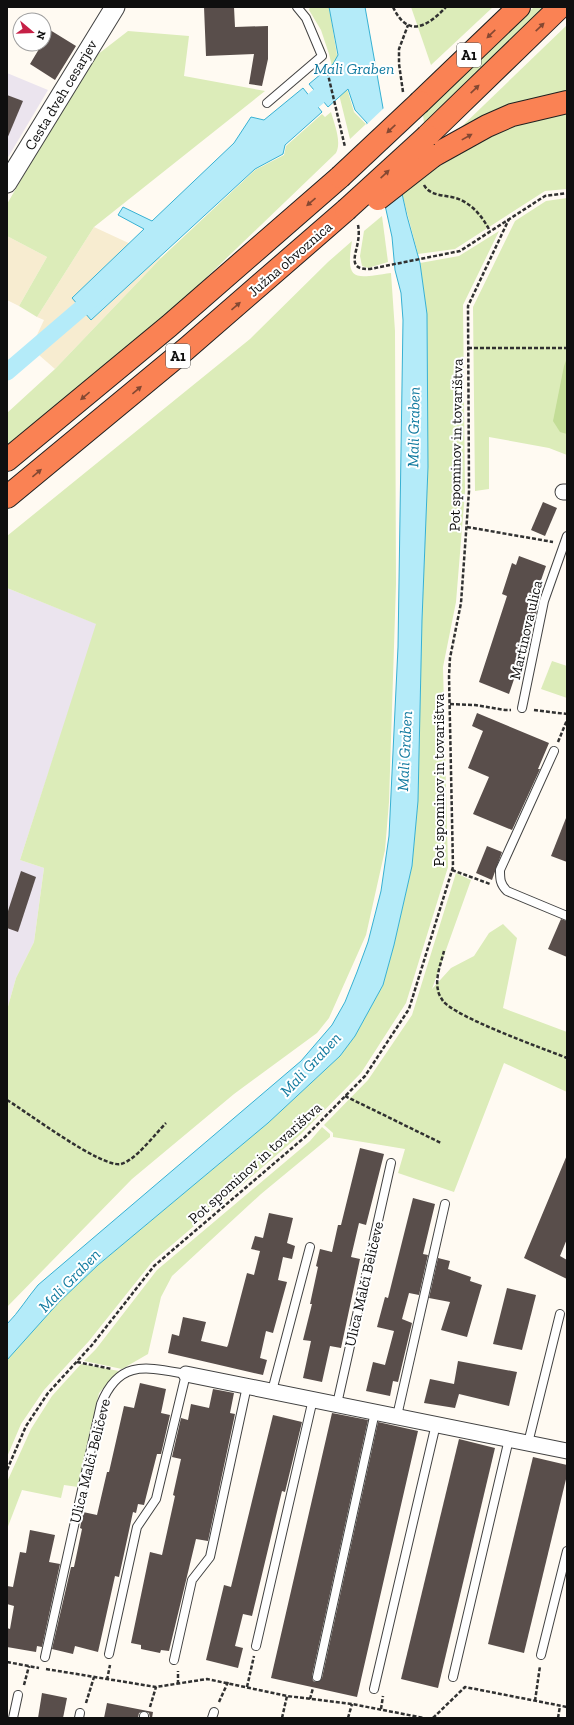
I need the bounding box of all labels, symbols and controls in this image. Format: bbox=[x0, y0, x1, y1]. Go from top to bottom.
north arrow bbox=[12, 12, 52, 52]
one-way arrow bbox=[535, 22, 545, 31]
text: N bbox=[33, 29, 48, 42]
one-way arrow bbox=[486, 29, 496, 39]
street label: Cesta dveh cesarjev bbox=[21, 36, 101, 154]
road number: A1 bbox=[457, 43, 481, 67]
water label: Mali Graben bbox=[314, 59, 394, 78]
one-way arrow bbox=[470, 84, 480, 94]
one-way arrow bbox=[386, 124, 396, 134]
one-way arrow bbox=[461, 134, 472, 140]
one-way arrow bbox=[380, 170, 390, 179]
one-way arrow bbox=[305, 198, 316, 207]
street label: Južna obvoznica bbox=[244, 218, 336, 300]
one-way arrow bbox=[231, 301, 242, 310]
road number: A1 bbox=[166, 344, 190, 368]
street label: Pot spominov in tovarištva bbox=[445, 358, 467, 532]
one-way arrow bbox=[132, 385, 143, 394]
water label: Mali Graben bbox=[403, 387, 424, 467]
one-way arrow bbox=[80, 391, 90, 400]
one-way arrow bbox=[32, 468, 42, 477]
street label: Martinova ulica bbox=[506, 579, 546, 681]
street label: Pot spominov in tovarištva bbox=[430, 694, 448, 866]
water label: Mali Graben bbox=[393, 710, 416, 792]
water label: Mali Graben bbox=[276, 1028, 345, 1100]
street label: Pot spominov in tovarištva bbox=[185, 1098, 325, 1228]
street label: Ulica Malči Beličeve bbox=[341, 1220, 387, 1348]
water label: Mali Graben bbox=[35, 1245, 104, 1316]
street label: Ulica Malči Beličeve bbox=[66, 1397, 114, 1525]

